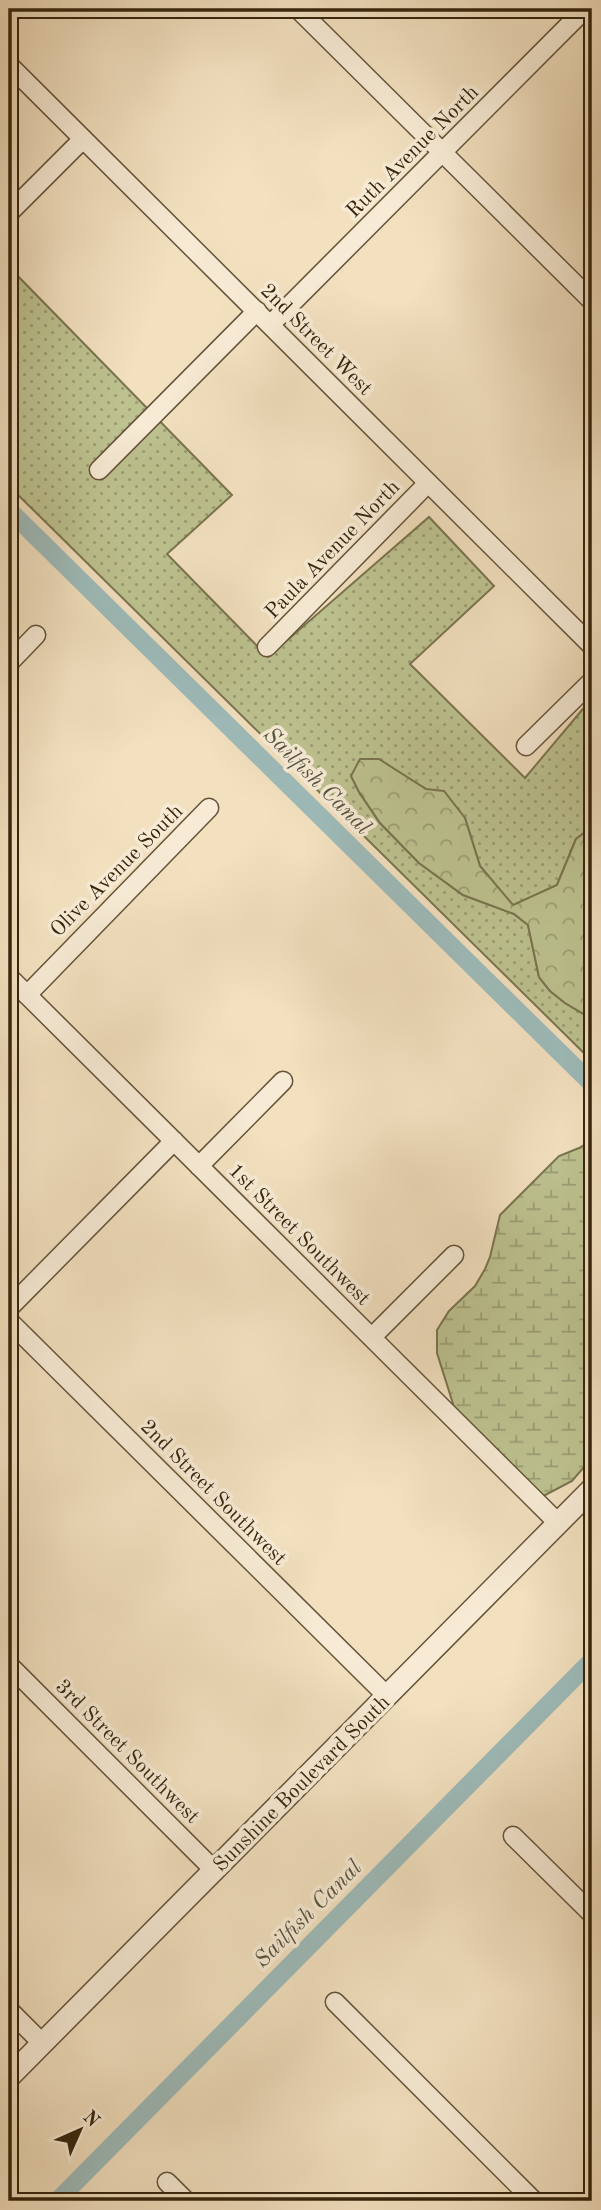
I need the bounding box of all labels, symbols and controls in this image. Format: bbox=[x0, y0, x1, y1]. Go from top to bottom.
street label: Ruth Avenue North bbox=[343, 82, 483, 222]
street label: 2nd Street West bbox=[256, 280, 376, 400]
street label: Paula Avenue North bbox=[262, 477, 404, 623]
water label: Sailfish Canal bbox=[258, 723, 375, 840]
street label: Olive Avenue South bbox=[47, 801, 187, 941]
street label: 1st Street Southwest bbox=[224, 1160, 374, 1310]
street label: 2nd Street Southwest bbox=[136, 1416, 290, 1570]
street label: 3rd Street Southwest bbox=[51, 1676, 203, 1828]
street label: Sunshine Boulevard South bbox=[210, 1692, 394, 1876]
water label: Sailfish Canal bbox=[250, 1856, 367, 1973]
north arrow bbox=[46, 2094, 116, 2164]
text: N bbox=[78, 2108, 102, 2132]

